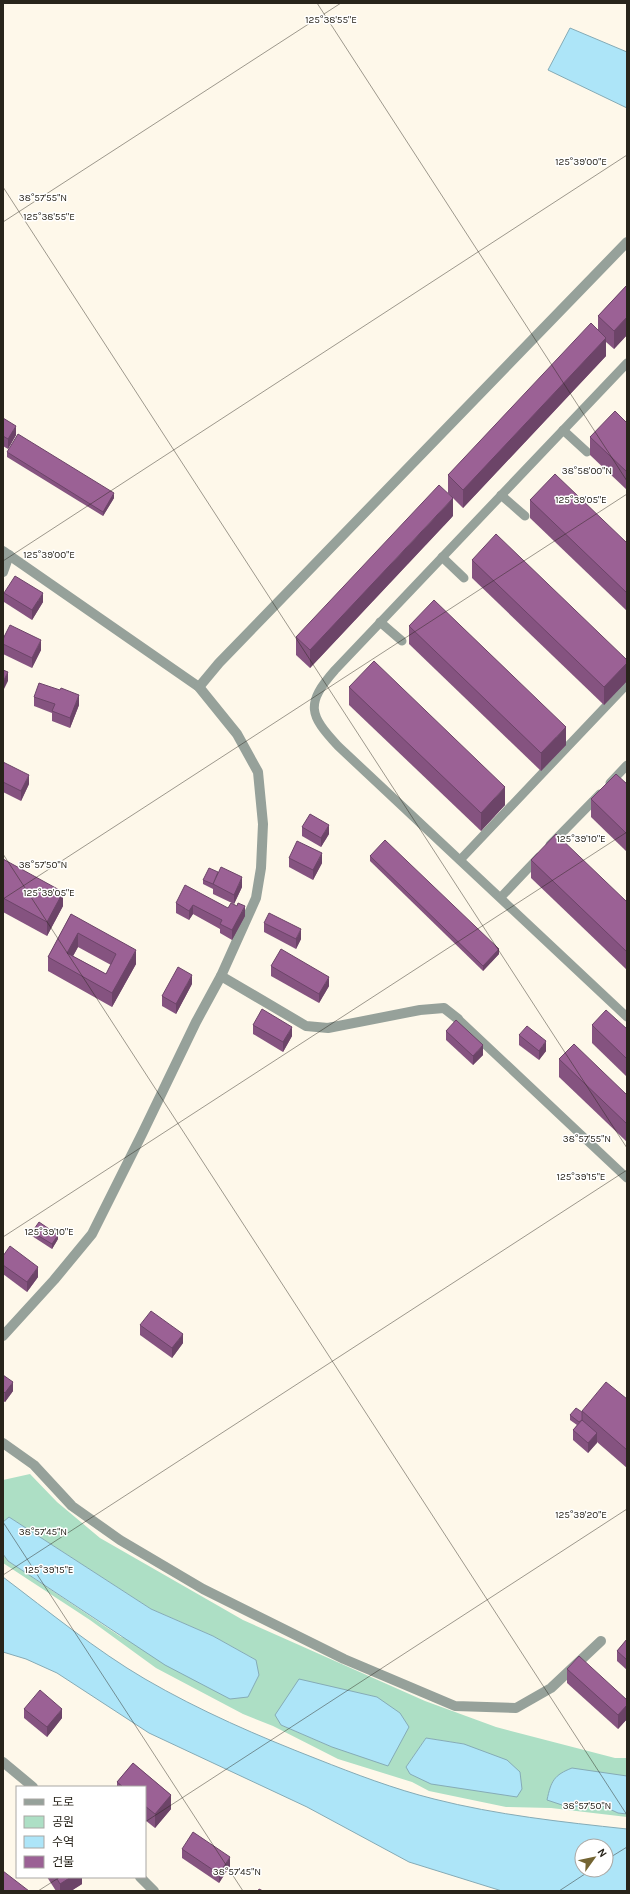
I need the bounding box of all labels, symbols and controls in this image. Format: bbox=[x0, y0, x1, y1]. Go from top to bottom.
text: 125°38'55"E bbox=[305, 14, 357, 26]
text: 125°39'00"E bbox=[555, 156, 607, 168]
text: 38°57'55"N bbox=[19, 192, 67, 204]
text: 125°38'55"E bbox=[23, 211, 75, 223]
text: 38°58'00"N bbox=[562, 465, 612, 477]
text: 125°39'05"E bbox=[555, 494, 607, 506]
text: 125°39'00"E bbox=[23, 549, 75, 561]
text: 125°39'10"E bbox=[556, 833, 606, 845]
text: 38°57'50"N bbox=[19, 859, 67, 871]
text: 125°39'05"E bbox=[23, 887, 75, 899]
text: 38°57'55"N bbox=[563, 1133, 611, 1145]
text: 125°39'15"E bbox=[557, 1171, 605, 1183]
text: 125°39'10"E bbox=[24, 1226, 74, 1238]
text: 125°39'20"E bbox=[555, 1509, 607, 1521]
text: 38°57'45"N bbox=[19, 1526, 67, 1538]
text: 125°39'15"E bbox=[25, 1564, 73, 1576]
legend bbox=[16, 1786, 146, 1878]
text: 도로 bbox=[52, 1795, 74, 1809]
text: 38°57'50"N bbox=[563, 1800, 611, 1812]
text: 공원 bbox=[52, 1815, 74, 1829]
text: 수역 bbox=[52, 1835, 74, 1849]
north arrow bbox=[574, 1838, 614, 1878]
text: N bbox=[594, 1846, 610, 1860]
text: 건물 bbox=[52, 1855, 74, 1869]
text: 38°57'45"N bbox=[213, 1866, 261, 1878]

